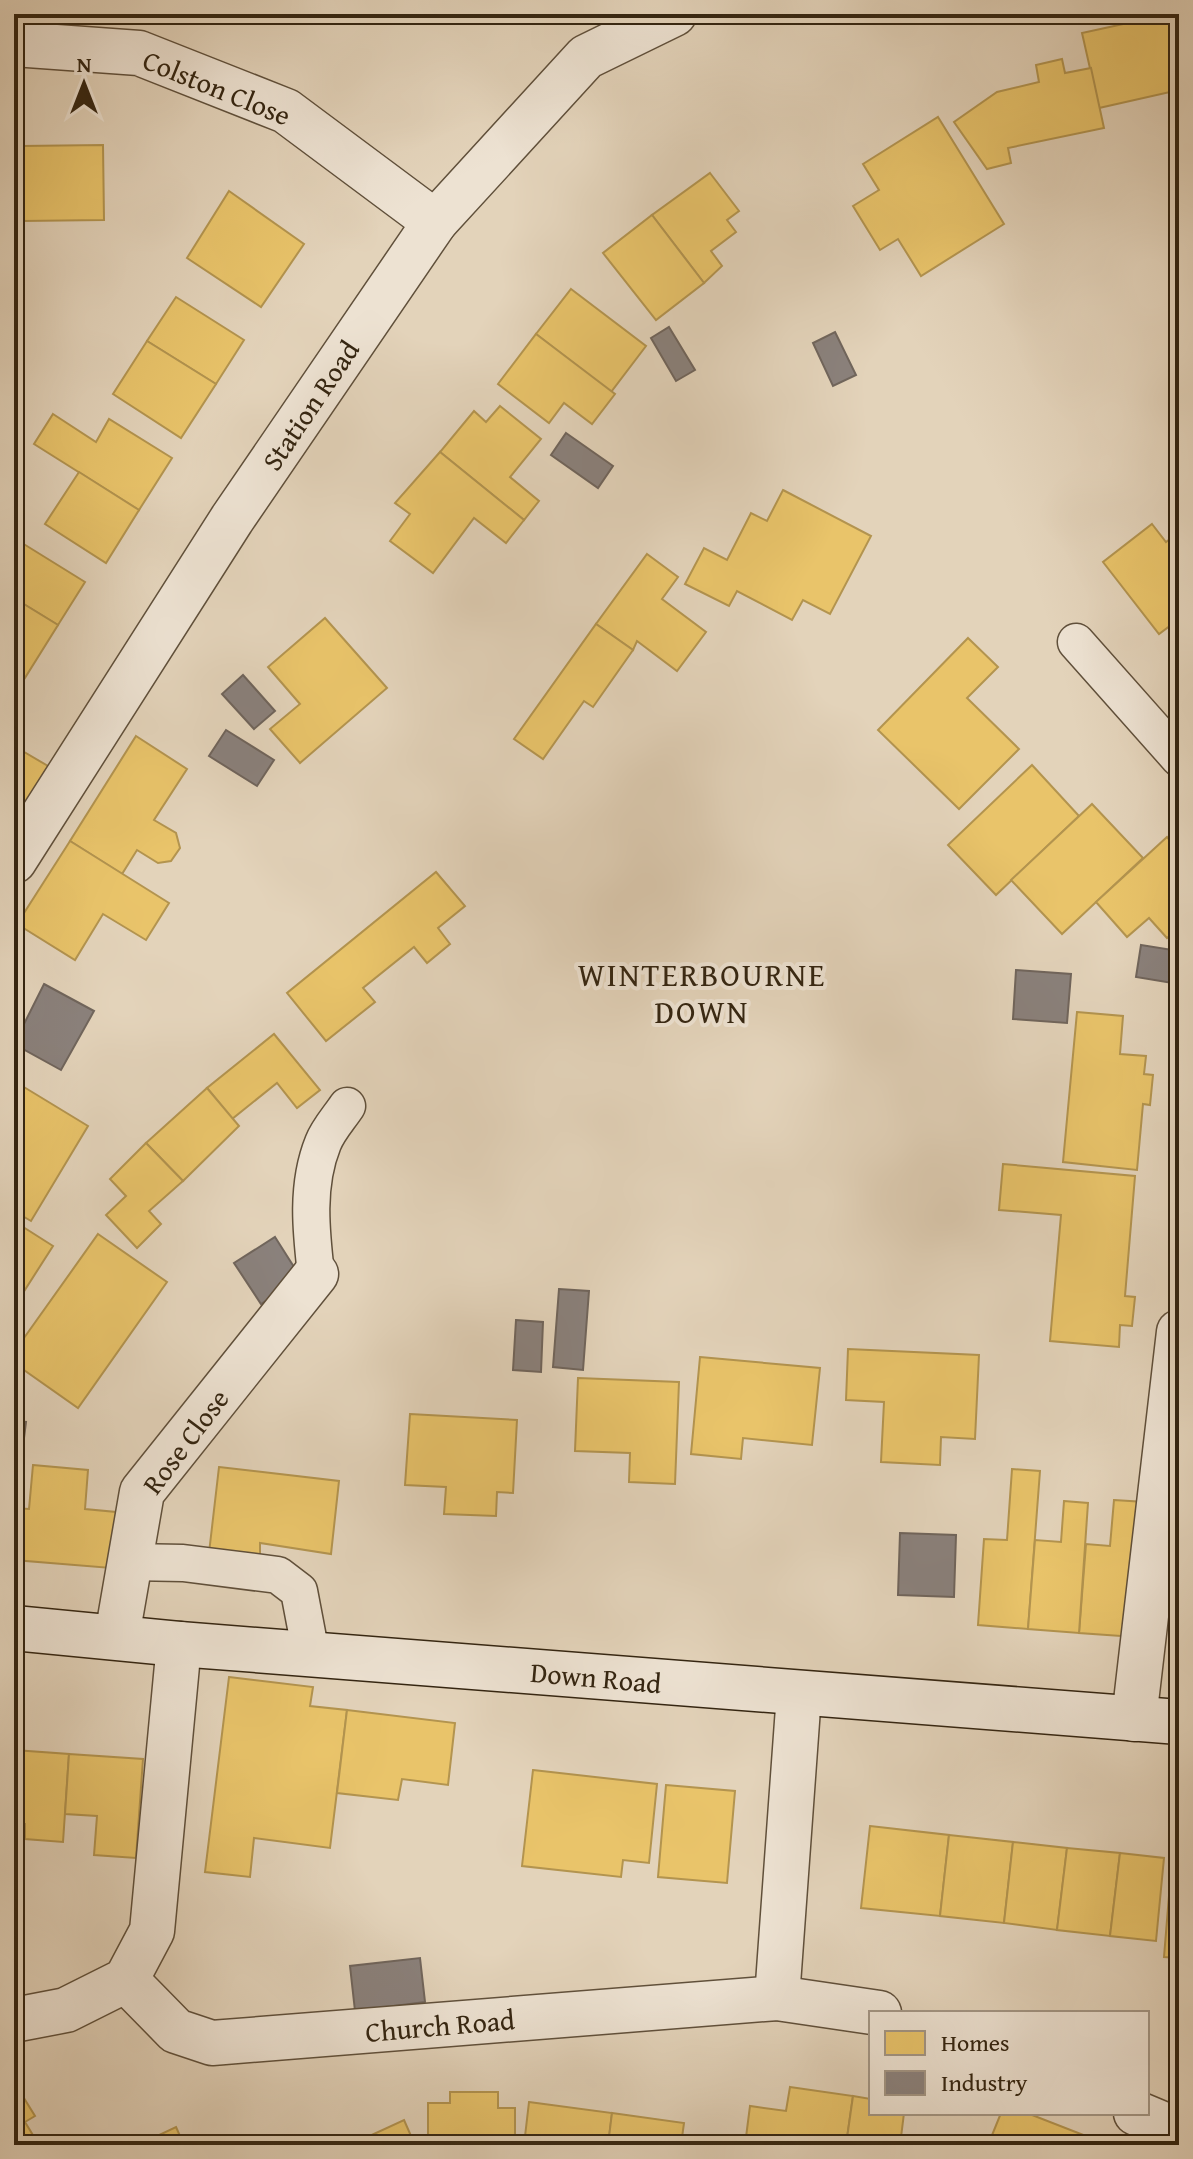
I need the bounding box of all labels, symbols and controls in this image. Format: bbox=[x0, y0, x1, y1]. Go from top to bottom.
street label: Colston Close bbox=[137, 39, 297, 135]
north arrow bbox=[44, 44, 124, 124]
text: N bbox=[77, 48, 92, 80]
street label: Station Road bbox=[251, 332, 369, 478]
district label: WINTERBOURNE DOWN bbox=[578, 951, 826, 1035]
street label: Rose Close bbox=[132, 1380, 238, 1502]
street label: Down Road bbox=[529, 1651, 663, 1703]
street label: Church Road bbox=[364, 1998, 516, 2052]
legend bbox=[869, 2011, 1149, 2115]
text: Homes bbox=[941, 2025, 1010, 2060]
text: Industry bbox=[941, 2065, 1028, 2100]

